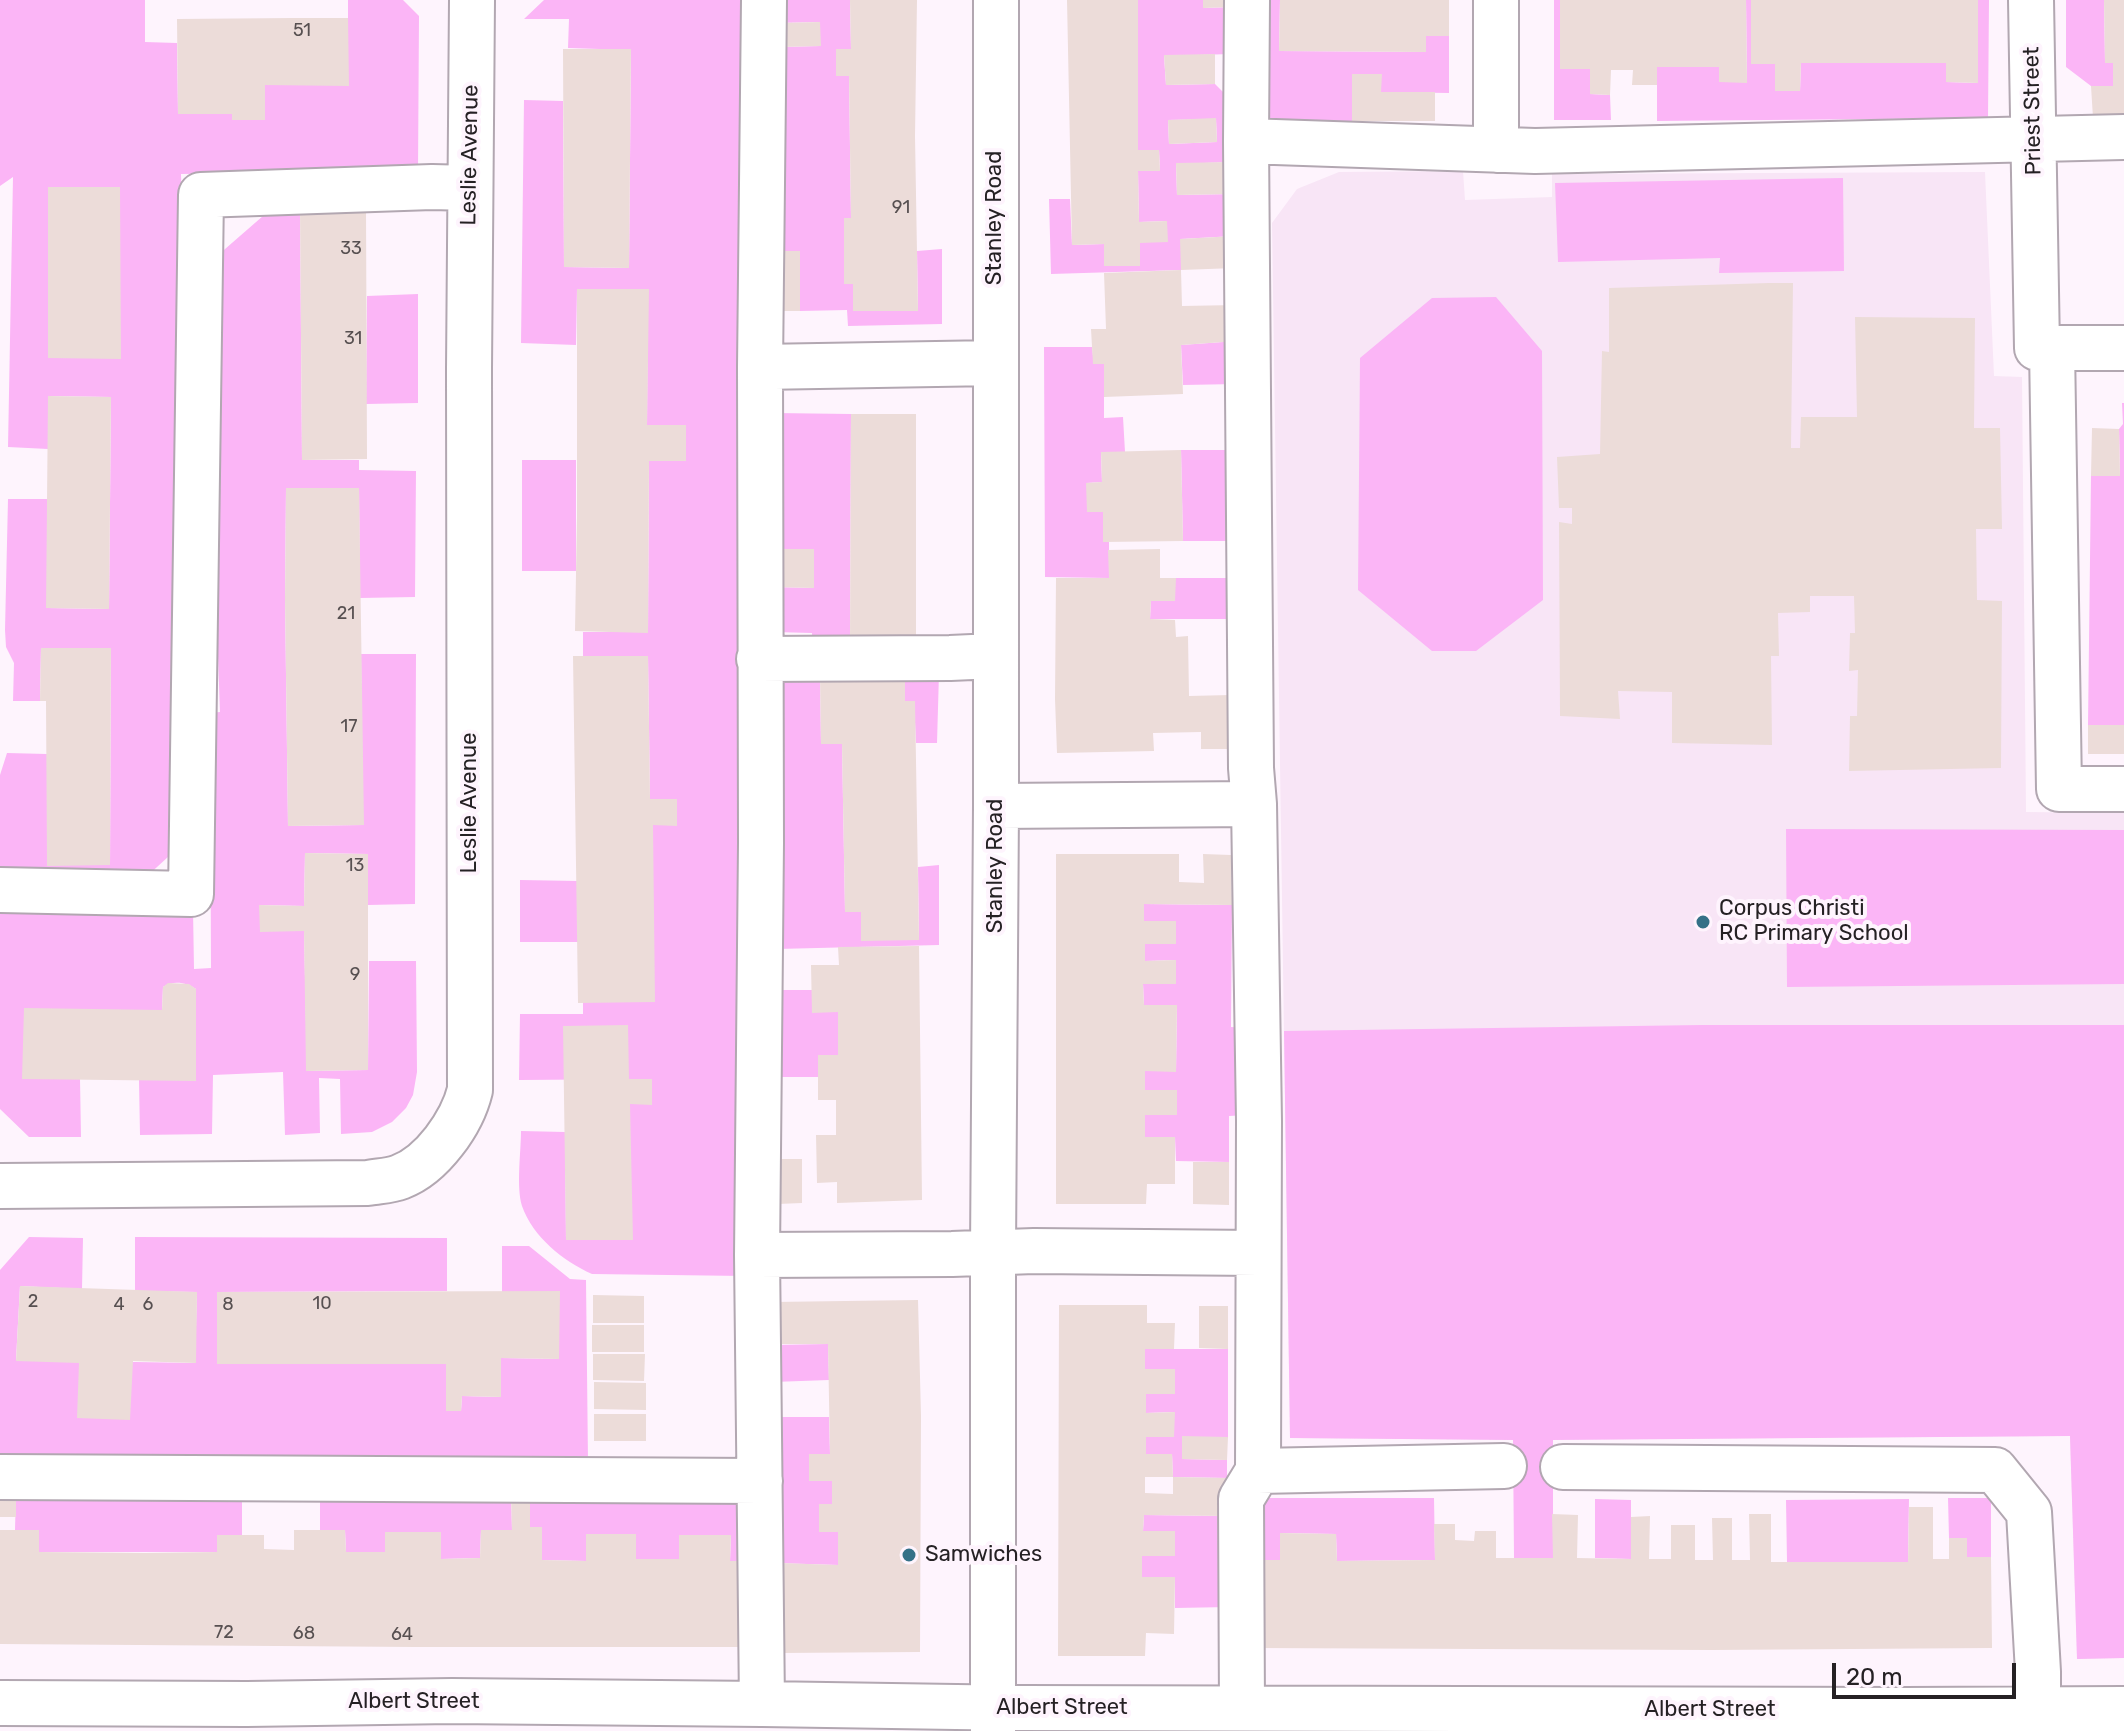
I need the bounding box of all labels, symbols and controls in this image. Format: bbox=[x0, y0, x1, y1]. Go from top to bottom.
house number: 51 bbox=[293, 20, 311, 42]
street label: Priest Street bbox=[2019, 46, 2047, 176]
street label: Leslie Avenue bbox=[456, 84, 484, 226]
street label: Stanley Road bbox=[982, 151, 1008, 285]
house number: 91 bbox=[892, 197, 910, 219]
house number: 33 bbox=[340, 238, 362, 260]
house number: 31 bbox=[344, 328, 362, 350]
house number: 21 bbox=[337, 603, 355, 625]
house number: 17 bbox=[341, 716, 357, 738]
street label: Leslie Avenue bbox=[457, 732, 483, 874]
street label: Stanley Road bbox=[983, 799, 1009, 933]
house number: 13 bbox=[346, 855, 364, 877]
place label: Corpus Christi RC Primary School bbox=[1719, 896, 1909, 948]
marker: Corpus Christi RC Primary School bbox=[1694, 913, 1712, 931]
house number: 9 bbox=[350, 964, 360, 986]
house number: 2 bbox=[28, 1291, 38, 1313]
house number: 10 bbox=[312, 1293, 332, 1315]
house number: 4 bbox=[113, 1294, 125, 1316]
house number: 6 bbox=[143, 1294, 153, 1316]
house number: 8 bbox=[222, 1294, 234, 1316]
place label: Samwiches bbox=[925, 1542, 1042, 1568]
marker: Samwiches bbox=[900, 1546, 918, 1564]
house number: 72 bbox=[214, 1622, 234, 1644]
house number: 68 bbox=[293, 1623, 315, 1645]
house number: 64 bbox=[391, 1624, 413, 1646]
scale bar bbox=[1836, 1647, 2020, 1697]
text: 20 m bbox=[1846, 1663, 1903, 1691]
street label: Albert Street bbox=[348, 1689, 480, 1715]
street label: Albert Street bbox=[996, 1695, 1128, 1721]
street label: Albert Street bbox=[1644, 1697, 1776, 1723]

